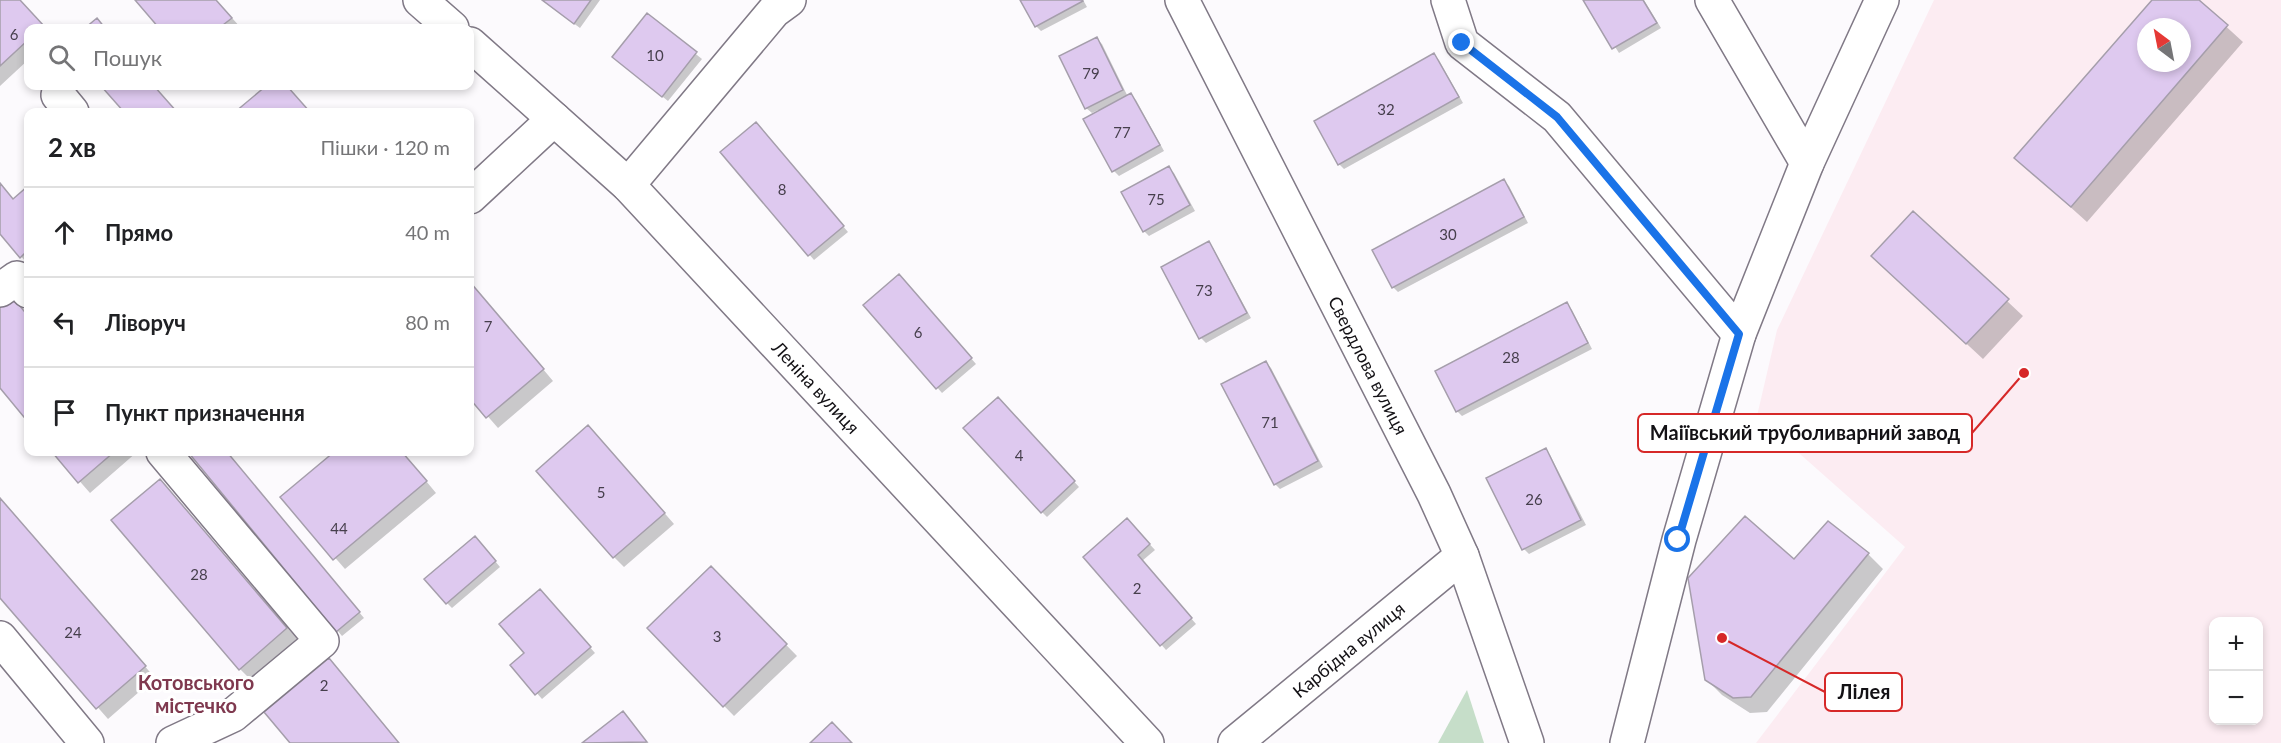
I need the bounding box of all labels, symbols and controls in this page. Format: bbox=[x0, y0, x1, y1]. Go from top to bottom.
north arrow bbox=[2137, 18, 2191, 72]
search box bbox=[24, 24, 474, 90]
house number: 6 bbox=[10, 25, 19, 43]
route end bbox=[1448, 29, 1474, 55]
icon: search bbox=[45, 41, 78, 74]
text: Пошук bbox=[93, 44, 162, 71]
house number: 10 bbox=[646, 46, 664, 64]
house number: 79 bbox=[1082, 64, 1100, 82]
house number: 32 bbox=[1377, 100, 1395, 118]
house number: 77 bbox=[1113, 123, 1131, 141]
text: 2 хв bbox=[48, 131, 96, 163]
text: Пішки · 120 m bbox=[321, 135, 450, 159]
house number: 8 bbox=[778, 180, 786, 198]
house number: 75 bbox=[1147, 190, 1165, 208]
icon: ahead bbox=[48, 216, 81, 249]
text: Прямо bbox=[105, 219, 173, 246]
text: 40 m bbox=[405, 220, 450, 244]
house number: 30 bbox=[1439, 225, 1457, 243]
house number: 73 bbox=[1195, 281, 1213, 299]
street label: Свердлова вулиця bbox=[1324, 292, 1413, 438]
icon: left bbox=[48, 306, 81, 339]
text: Ліворуч bbox=[105, 309, 186, 336]
text: 80 m bbox=[405, 310, 450, 334]
house number: 7 bbox=[484, 317, 493, 335]
house number: 6 bbox=[914, 323, 923, 341]
street label: Леніна вулиця bbox=[767, 336, 864, 438]
house number: 28 bbox=[1502, 348, 1520, 366]
icon: arrive bbox=[48, 396, 81, 429]
text: Пункт призначення bbox=[105, 399, 305, 426]
house number: 71 bbox=[1261, 413, 1279, 431]
callout: Маіївський труболиварний завод bbox=[1638, 414, 1972, 452]
text: Маіївський труболиварний завод bbox=[1650, 420, 1960, 444]
house number: 4 bbox=[1015, 446, 1024, 464]
house number: 5 bbox=[597, 483, 605, 501]
house number: 26 bbox=[1525, 490, 1543, 508]
house number: 44 bbox=[330, 519, 348, 537]
route start bbox=[1664, 526, 1690, 552]
house number: 28 bbox=[190, 565, 208, 583]
house number: 2 bbox=[1133, 579, 1141, 597]
street label: Карбідна вулиця bbox=[1288, 597, 1409, 702]
map controls bbox=[2209, 617, 2263, 725]
button: + bbox=[2209, 617, 2263, 671]
house number: 24 bbox=[64, 623, 82, 641]
house number: 3 bbox=[713, 627, 721, 645]
district label: Котовського містечко bbox=[138, 670, 254, 717]
button: − bbox=[2209, 671, 2263, 725]
callout: Лілея bbox=[1825, 673, 1902, 711]
house number: 2 bbox=[320, 676, 328, 694]
text: Лілея bbox=[1837, 679, 1890, 703]

